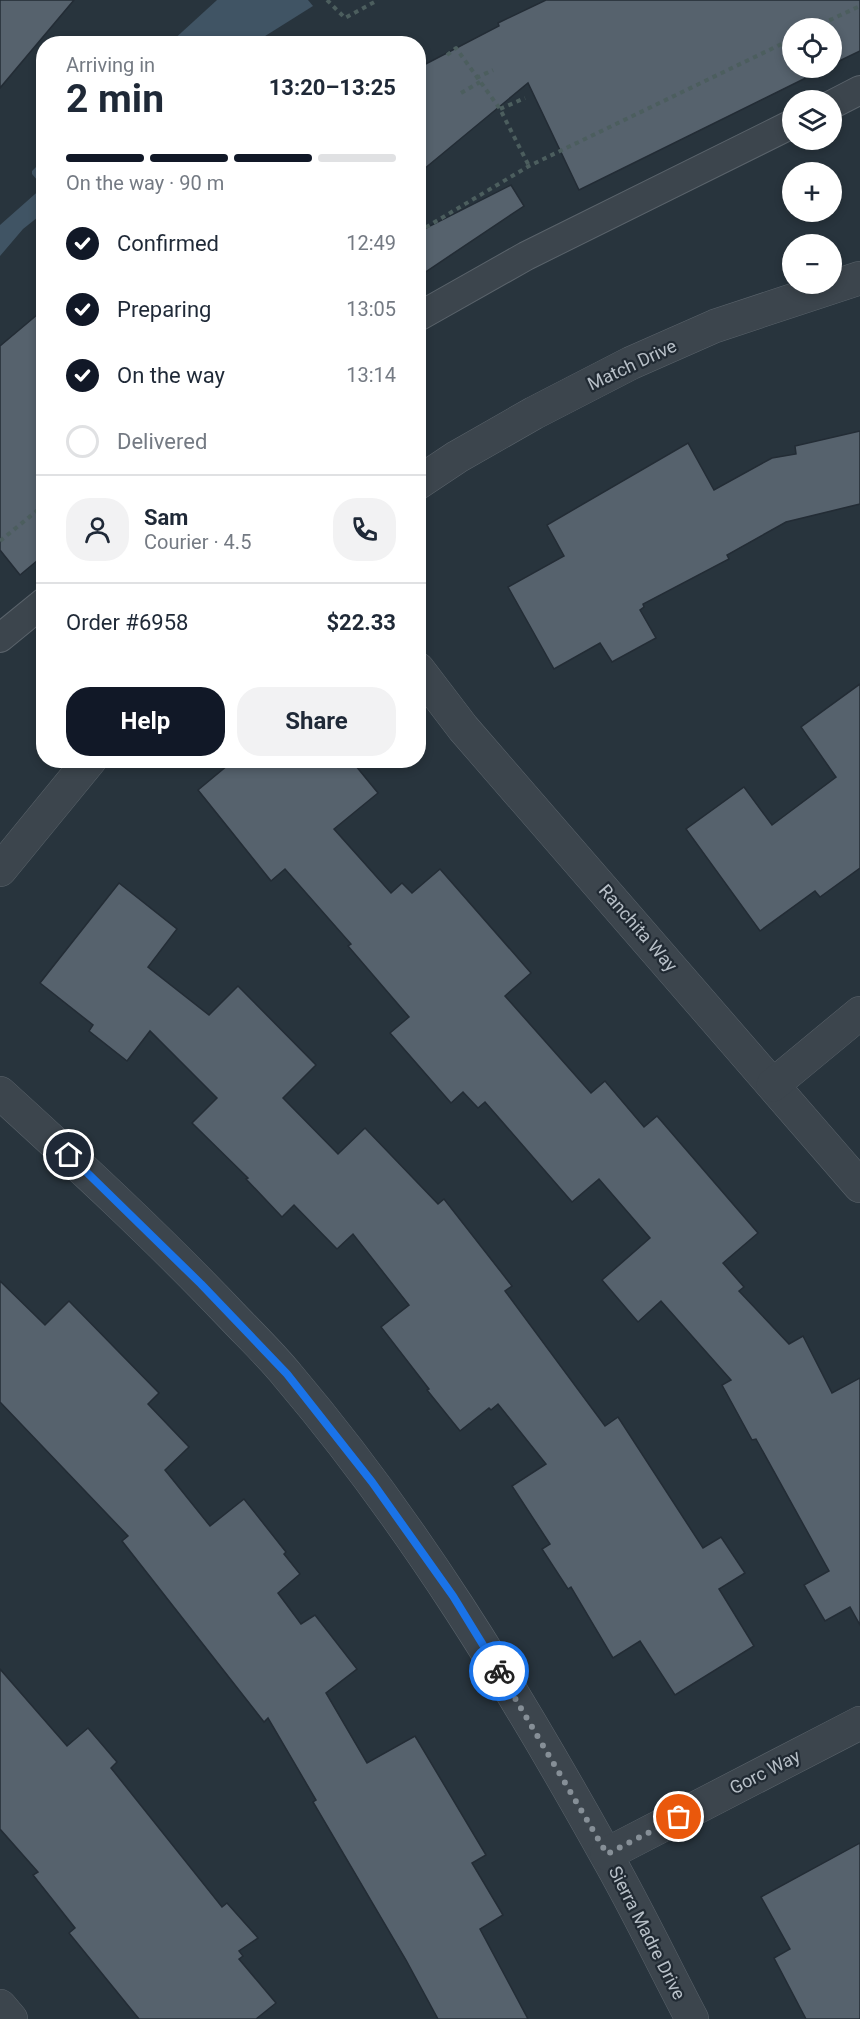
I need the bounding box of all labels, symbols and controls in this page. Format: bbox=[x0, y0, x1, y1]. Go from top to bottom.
map controls bbox=[782, 18, 842, 294]
button: locate bbox=[782, 18, 842, 78]
text: Arriving in bbox=[66, 53, 155, 77]
text: 13:20–13:25 bbox=[269, 75, 396, 100]
text: 2 min bbox=[66, 76, 164, 122]
button: layers bbox=[782, 90, 842, 150]
button: + bbox=[782, 162, 842, 222]
text: On the way · 90 m bbox=[66, 171, 224, 195]
icon: check bbox=[66, 227, 99, 260]
text: Confirmed bbox=[117, 231, 219, 256]
text: 12:49 bbox=[346, 231, 396, 255]
button: − bbox=[782, 234, 842, 294]
icon: check bbox=[66, 293, 99, 326]
text: Preparing bbox=[117, 297, 211, 322]
text: 13:05 bbox=[346, 297, 396, 321]
street label: Match Drive bbox=[584, 335, 680, 394]
icon: check bbox=[66, 359, 99, 392]
text: On the way bbox=[117, 363, 225, 388]
text: 13:14 bbox=[346, 363, 396, 387]
text: Delivered bbox=[117, 429, 207, 454]
button: person bbox=[66, 498, 129, 561]
button: phone bbox=[333, 498, 396, 561]
text: Sam bbox=[144, 505, 188, 530]
text: Courier · 4.5 bbox=[144, 530, 251, 554]
text: Order #6958 bbox=[66, 610, 188, 635]
text: $22.33 bbox=[327, 610, 396, 635]
button: Help bbox=[66, 687, 225, 756]
button: Share bbox=[237, 687, 396, 756]
street label: Ranchita Way bbox=[595, 880, 682, 976]
pin bbox=[43, 1129, 94, 1180]
icon: home bbox=[52, 1138, 85, 1171]
courier bbox=[469, 1641, 529, 1701]
icon: bike bbox=[483, 1655, 516, 1688]
street label: Gorc Way bbox=[726, 1745, 804, 1798]
pin bbox=[653, 1791, 704, 1842]
icon: bag bbox=[662, 1800, 695, 1833]
street label: Sierra Madre Drive bbox=[605, 1863, 690, 2003]

